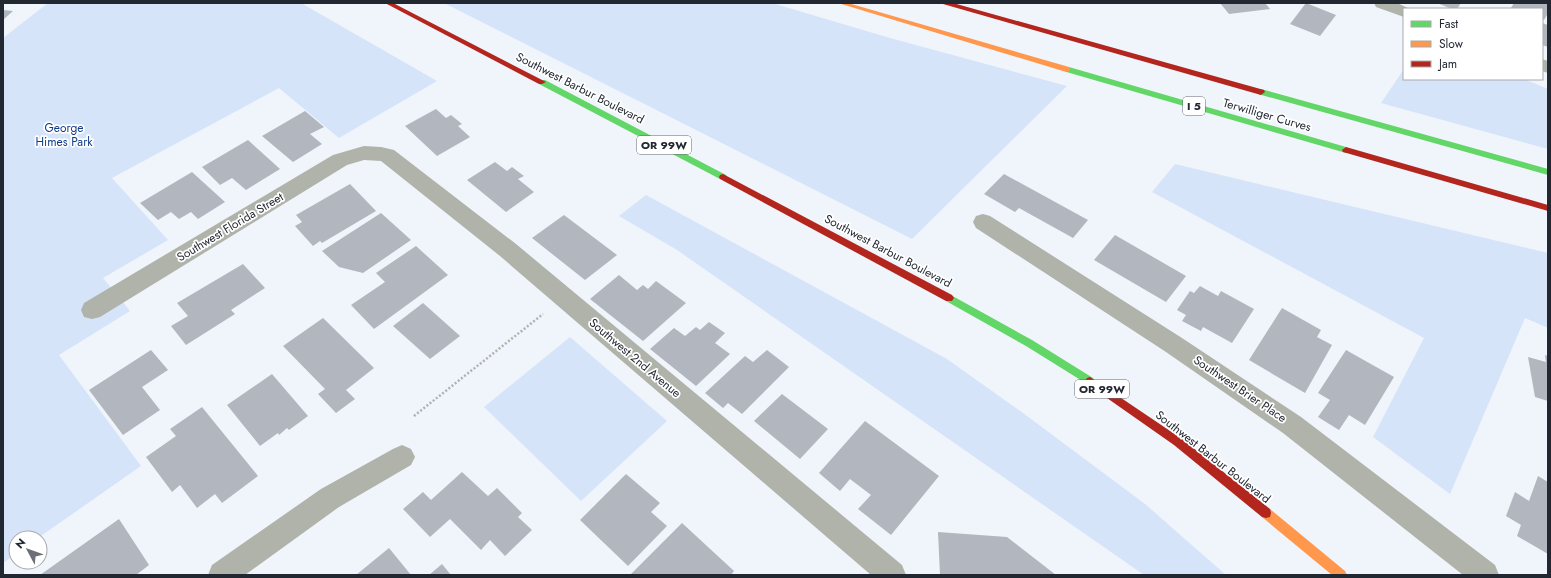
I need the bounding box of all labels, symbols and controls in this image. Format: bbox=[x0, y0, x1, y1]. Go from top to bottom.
legend bbox=[1403, 8, 1543, 80]
text: Fast bbox=[1439, 15, 1458, 33]
text: Slow bbox=[1439, 35, 1464, 53]
street label: Southwest Barbur Boulevard bbox=[513, 48, 647, 128]
text: Jam bbox=[1437, 55, 1457, 73]
street label: Terwilliger Curves bbox=[1221, 94, 1313, 136]
road number: I 5 bbox=[1183, 97, 1205, 115]
park label: George Himes Park bbox=[35, 119, 93, 151]
road number: OR 99W bbox=[637, 136, 691, 154]
street label: Southwest Florida Street bbox=[173, 188, 287, 266]
street label: Southwest Barbur Boulevard bbox=[821, 210, 955, 292]
street label: Southwest 2nd Avenue bbox=[585, 314, 685, 402]
street label: Southwest Brier Place bbox=[1190, 351, 1290, 427]
road number: OR 99W bbox=[1075, 380, 1129, 398]
street label: Southwest Barbur Boulevard bbox=[1152, 406, 1274, 508]
north arrow bbox=[8, 530, 48, 570]
text: N bbox=[12, 535, 29, 552]

